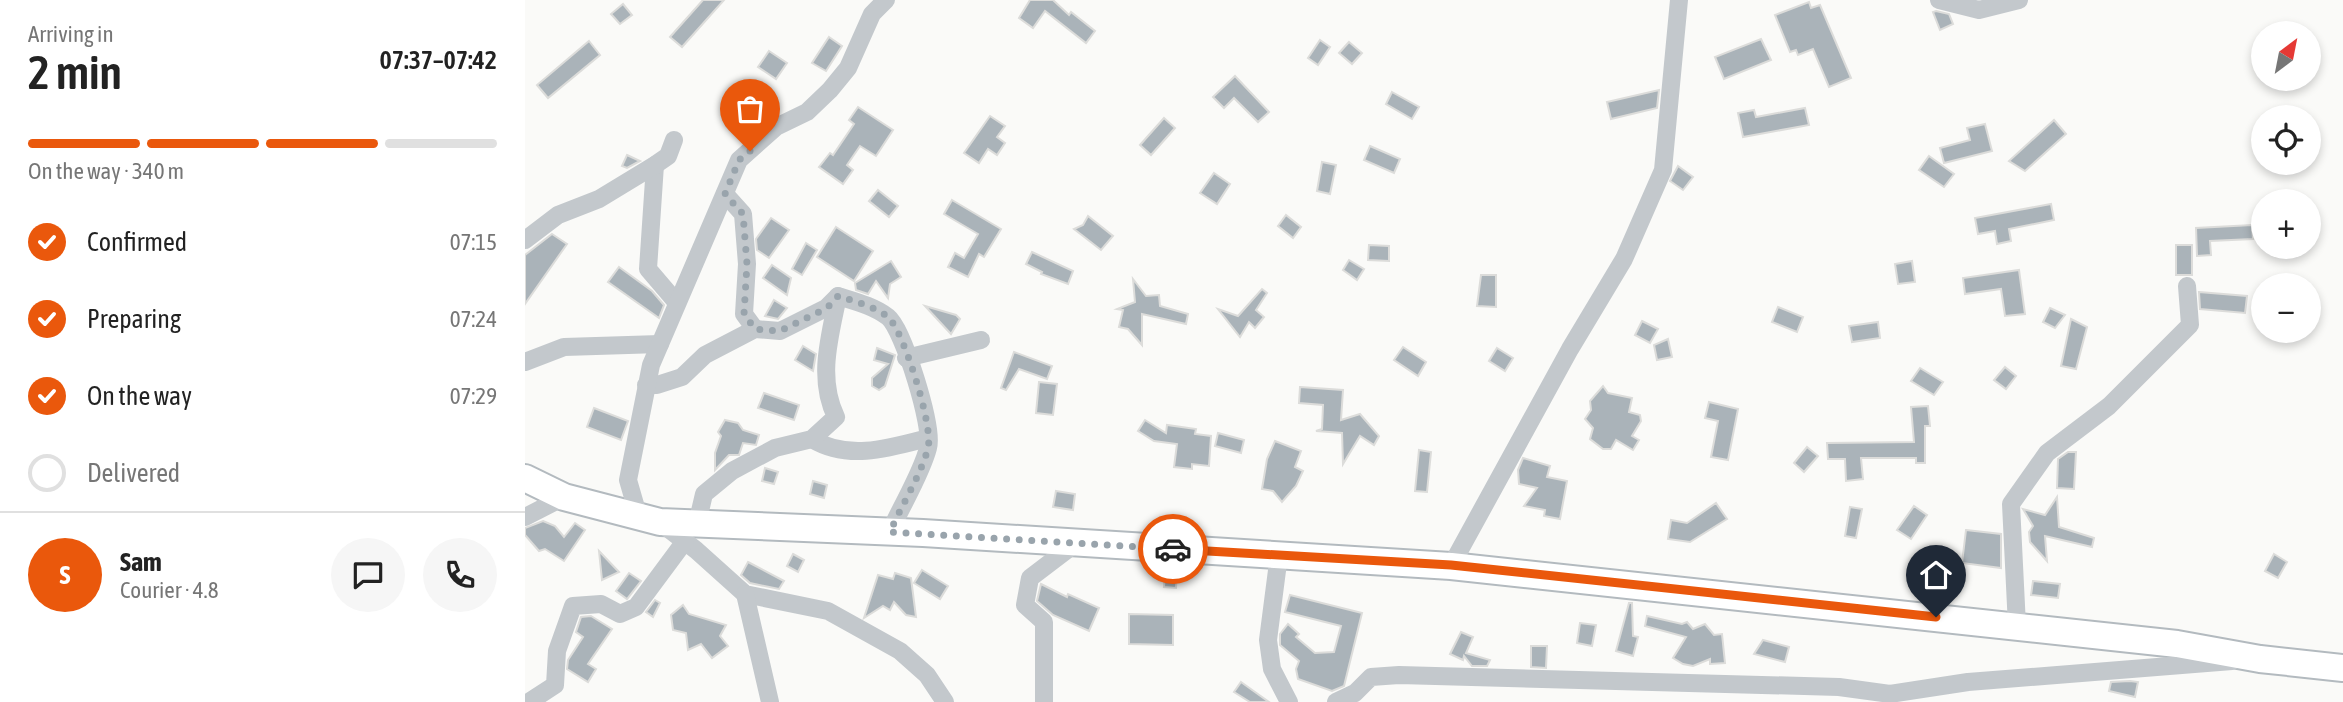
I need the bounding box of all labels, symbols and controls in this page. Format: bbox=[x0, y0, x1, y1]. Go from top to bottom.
text: Arriving in bbox=[28, 21, 114, 47]
north arrow bbox=[2251, 21, 2321, 91]
map controls bbox=[2251, 21, 2321, 343]
text: 07:37–07:42 bbox=[380, 45, 497, 75]
text: 2 min bbox=[28, 46, 122, 99]
pin bbox=[720, 79, 780, 151]
icon: bag bbox=[731, 90, 769, 128]
button: locate bbox=[2251, 105, 2321, 175]
text: On the way · 340 m bbox=[28, 158, 184, 184]
button: + bbox=[2251, 189, 2321, 259]
icon: check bbox=[28, 223, 66, 261]
text: Confirmed bbox=[87, 227, 187, 257]
text: 07:15 bbox=[450, 229, 497, 255]
button: − bbox=[2251, 273, 2321, 343]
icon: check bbox=[28, 300, 66, 338]
text: Preparing bbox=[87, 304, 181, 334]
text: 07:24 bbox=[450, 306, 497, 332]
icon: check bbox=[28, 377, 66, 415]
text: On the way bbox=[87, 381, 192, 411]
text: 07:29 bbox=[450, 383, 497, 409]
text: Delivered bbox=[87, 458, 180, 488]
courier bbox=[1138, 514, 1208, 584]
icon: car bbox=[1154, 530, 1192, 568]
button: chat bbox=[331, 538, 405, 612]
button: phone bbox=[423, 538, 497, 612]
pin bbox=[1906, 545, 1966, 617]
text: Sam bbox=[120, 547, 162, 577]
icon: home bbox=[1917, 556, 1955, 594]
text: S bbox=[60, 560, 70, 590]
text: Courier · 4.8 bbox=[120, 577, 219, 603]

